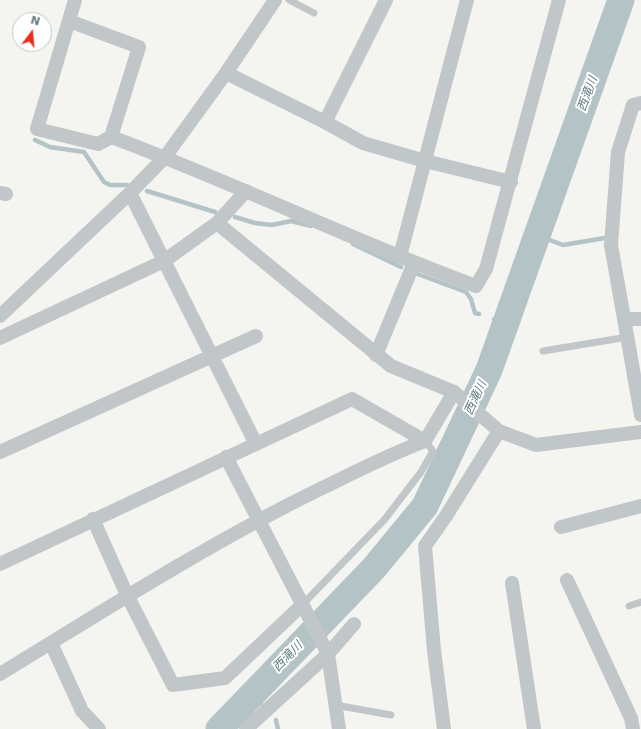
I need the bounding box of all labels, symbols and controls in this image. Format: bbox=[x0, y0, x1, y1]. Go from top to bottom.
north arrow bbox=[12, 12, 52, 52]
text: N bbox=[29, 13, 41, 28]
water label: 西滝川 bbox=[575, 75, 601, 113]
water label: 西滝川 bbox=[462, 379, 490, 417]
water label: 西滝川 bbox=[270, 639, 306, 675]

